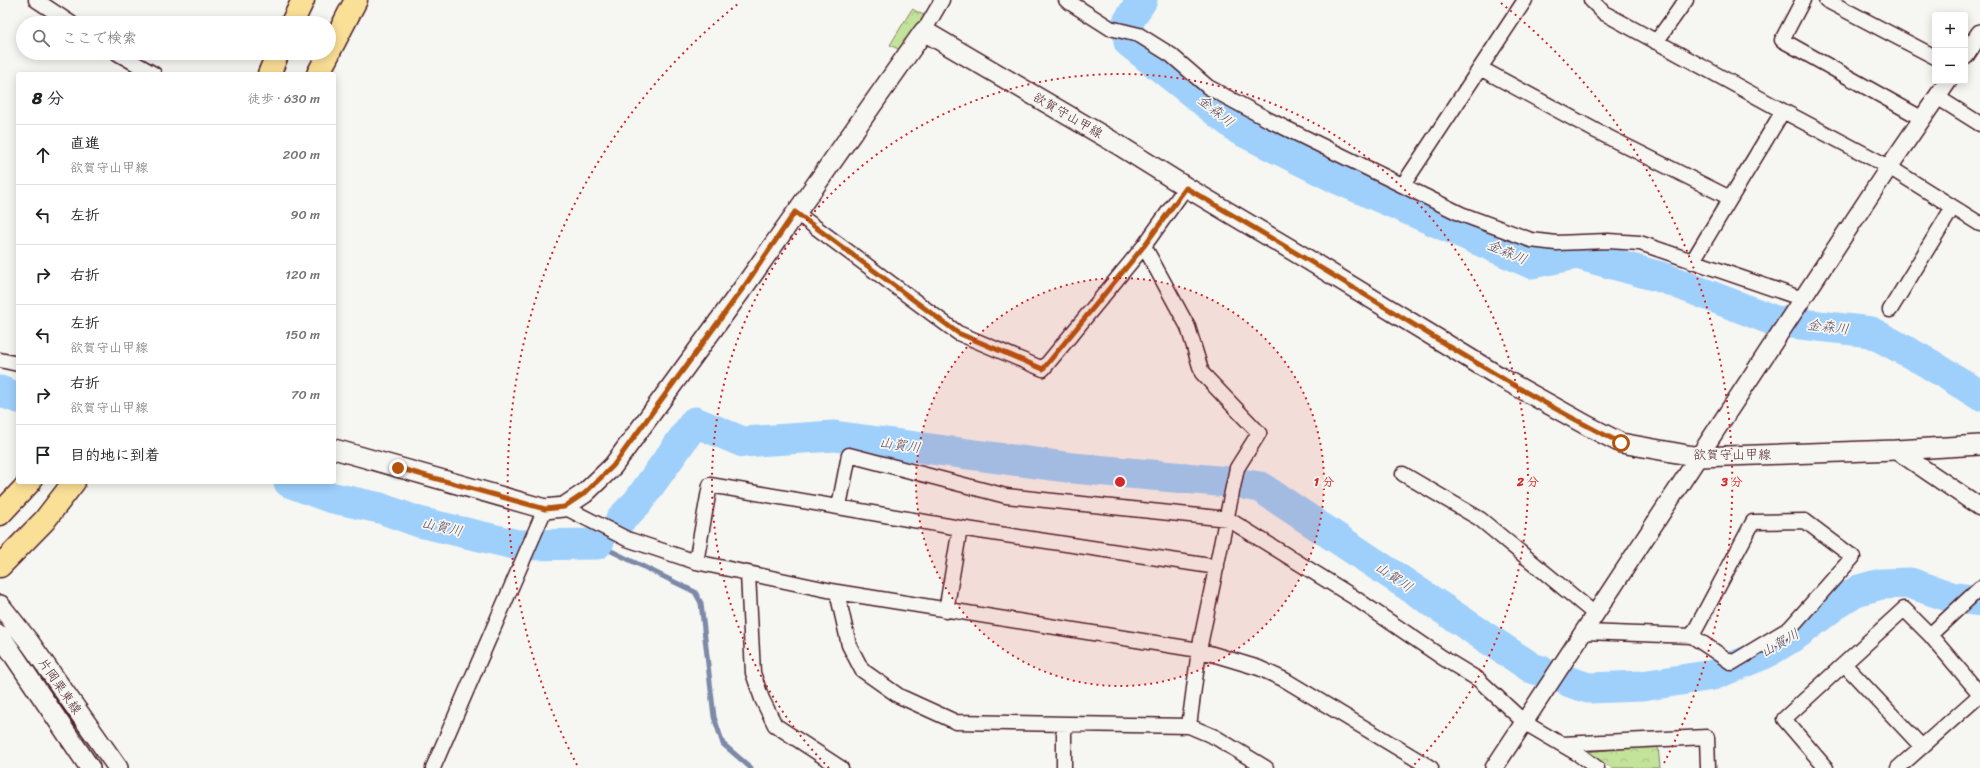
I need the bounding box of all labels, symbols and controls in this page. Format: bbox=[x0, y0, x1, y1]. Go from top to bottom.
map controls bbox=[1932, 12, 1968, 84]
button: + bbox=[1932, 12, 1968, 48]
search box bbox=[16, 16, 336, 60]
text: ここで検索 bbox=[62, 25, 137, 51]
icon: search bbox=[30, 27, 52, 49]
button: − bbox=[1932, 48, 1968, 84]
text: 8 分 bbox=[32, 83, 64, 113]
street label: 欲賀守山甲線 bbox=[1028, 86, 1108, 145]
text: 徒歩 · 630 m bbox=[248, 87, 320, 110]
water label: 金森川 bbox=[1192, 88, 1240, 134]
text: 直進 bbox=[70, 130, 100, 156]
text: 200 m bbox=[283, 143, 320, 166]
icon: ahead bbox=[32, 144, 54, 166]
text: 欲賀守山甲線 bbox=[70, 156, 148, 179]
text: 左折 bbox=[70, 202, 100, 228]
text: 90 m bbox=[290, 203, 320, 226]
icon: left bbox=[32, 204, 54, 226]
water label: 金森川 bbox=[1483, 232, 1531, 272]
text: 右折 bbox=[70, 262, 100, 288]
text: 120 m bbox=[285, 263, 320, 286]
icon: right bbox=[32, 264, 54, 286]
text: 左折 bbox=[70, 310, 100, 336]
water label: 金森川 bbox=[1806, 312, 1850, 342]
text: 150 m bbox=[285, 323, 320, 346]
icon: left bbox=[32, 324, 54, 346]
text: 欲賀守山甲線 bbox=[70, 336, 148, 359]
text: 右折 bbox=[70, 370, 100, 396]
text: 70 m bbox=[291, 383, 320, 406]
icon: right bbox=[32, 384, 54, 406]
text: 欲賀守山甲線 bbox=[70, 396, 148, 419]
water label: 山賀川 bbox=[877, 430, 923, 460]
route start bbox=[1612, 434, 1630, 452]
text: 目的地に到着 bbox=[70, 442, 160, 468]
street label: 欲賀守山甲線 bbox=[1693, 443, 1772, 466]
icon: arrive bbox=[32, 444, 54, 466]
route end bbox=[389, 459, 407, 477]
text: 1 分 bbox=[1314, 471, 1334, 493]
text: 2 分 bbox=[1516, 471, 1539, 493]
text: 3 分 bbox=[1720, 471, 1743, 493]
centre of rings bbox=[1113, 475, 1127, 489]
water label: 山賀川 bbox=[419, 510, 465, 544]
water label: 山賀川 bbox=[1370, 555, 1418, 599]
water label: 山賀川 bbox=[1756, 622, 1804, 664]
street label: 片岡栗東線 bbox=[32, 653, 89, 720]

